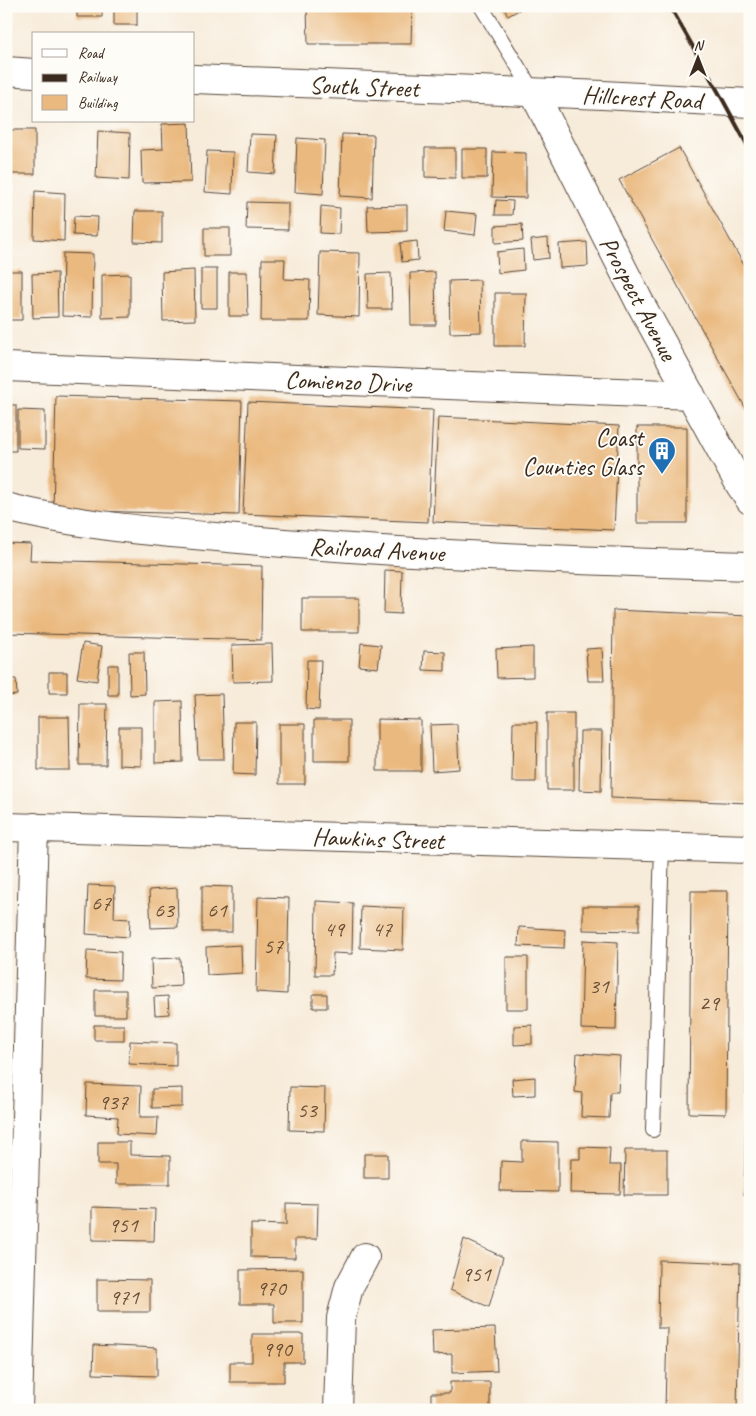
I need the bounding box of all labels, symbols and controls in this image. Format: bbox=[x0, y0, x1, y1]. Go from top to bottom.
legend bbox=[32, 32, 195, 122]
north arrow bbox=[674, 32, 724, 82]
text: N bbox=[694, 37, 705, 54]
text: Road bbox=[78, 44, 105, 63]
text: Railway bbox=[78, 68, 119, 87]
street label: South Street bbox=[309, 69, 422, 105]
street label: Hillcrest Road bbox=[581, 79, 707, 117]
text: Building bbox=[78, 94, 118, 113]
street label: Prospect Avenue bbox=[592, 231, 685, 368]
street label: Comienzo Drive bbox=[284, 364, 413, 400]
place label: Coast Counties Glass bbox=[522, 422, 646, 483]
building icon: Coast Counties Glass bbox=[647, 436, 677, 475]
street label: Railroad Avenue bbox=[309, 530, 447, 570]
street label: Hawkins Street bbox=[312, 821, 447, 857]
house number: 67 bbox=[91, 889, 112, 917]
house number: 63 bbox=[154, 896, 176, 924]
house number: 61 bbox=[207, 896, 228, 924]
house number: 49 bbox=[324, 915, 346, 943]
house number: 47 bbox=[372, 915, 393, 943]
house number: 57 bbox=[263, 932, 284, 960]
house number: 31 bbox=[589, 972, 610, 1000]
house number: 29 bbox=[699, 989, 721, 1017]
house number: 937 bbox=[98, 1088, 129, 1116]
house number: 53 bbox=[297, 1096, 319, 1124]
house number: 951 bbox=[108, 1211, 139, 1239]
house number: 951 bbox=[461, 1260, 492, 1288]
house number: 970 bbox=[256, 1274, 288, 1302]
house number: 971 bbox=[109, 1283, 140, 1311]
house number: 990 bbox=[262, 1335, 294, 1363]

